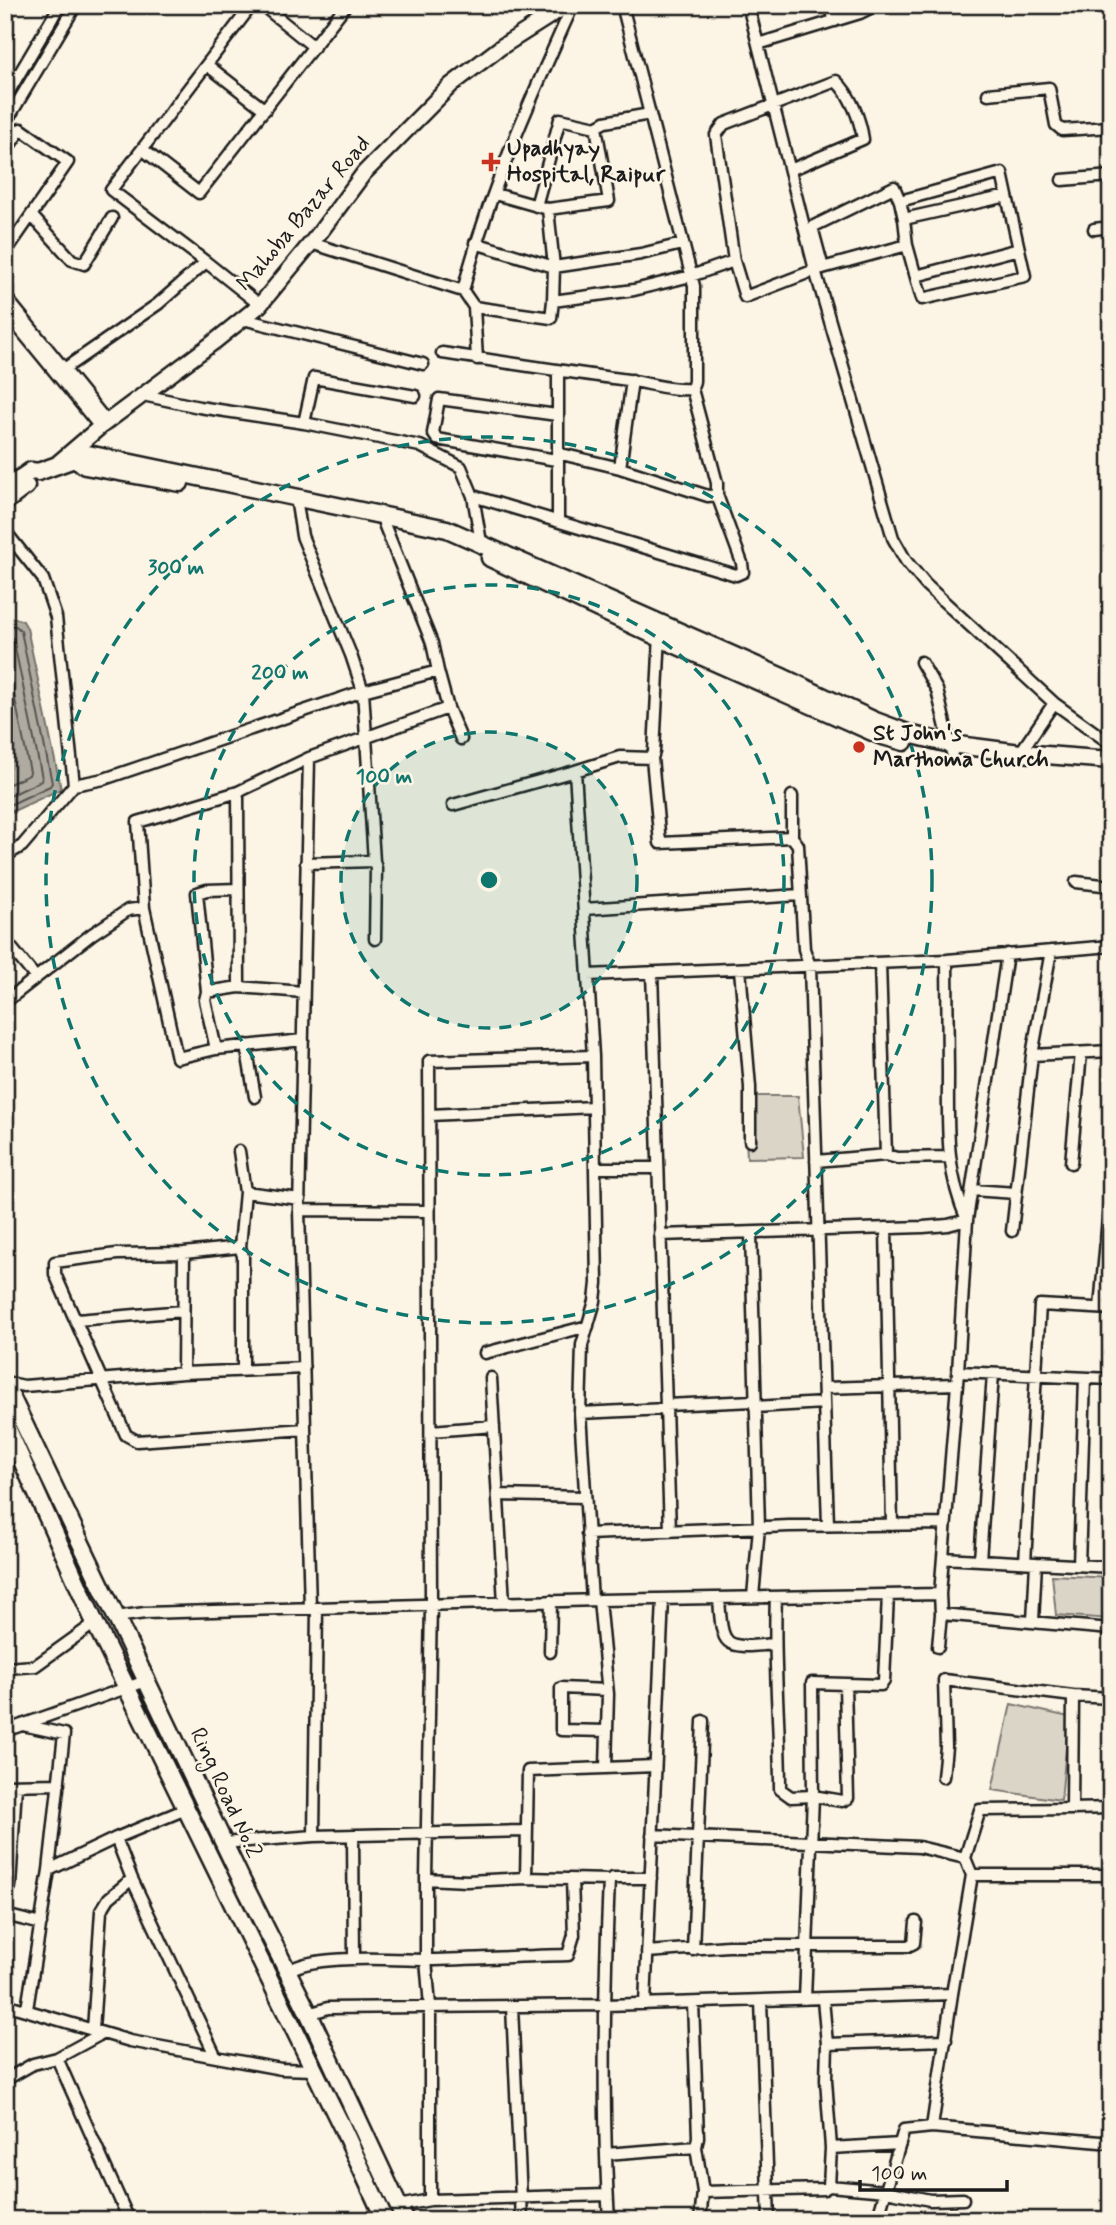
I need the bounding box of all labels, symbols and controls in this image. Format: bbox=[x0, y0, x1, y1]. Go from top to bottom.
street label: Mahoba Bazar Road bbox=[230, 130, 378, 298]
place label: Upadhyay Hospital, Raipur bbox=[507, 134, 667, 190]
marker: Upadhyay Hospital, Raipur bbox=[481, 152, 501, 172]
text: 300 m bbox=[148, 554, 205, 582]
text: 200 m bbox=[251, 659, 309, 687]
place label: St John's Marthoma Church bbox=[873, 719, 1049, 775]
marker: St John's Marthoma Church bbox=[851, 739, 867, 755]
text: 100 m bbox=[356, 763, 412, 791]
centre of rings bbox=[477, 868, 501, 892]
street label: Ring Road No.2 bbox=[180, 1723, 268, 1864]
scale bar bbox=[860, 2148, 1007, 2192]
text: 100 m bbox=[871, 2160, 927, 2188]

